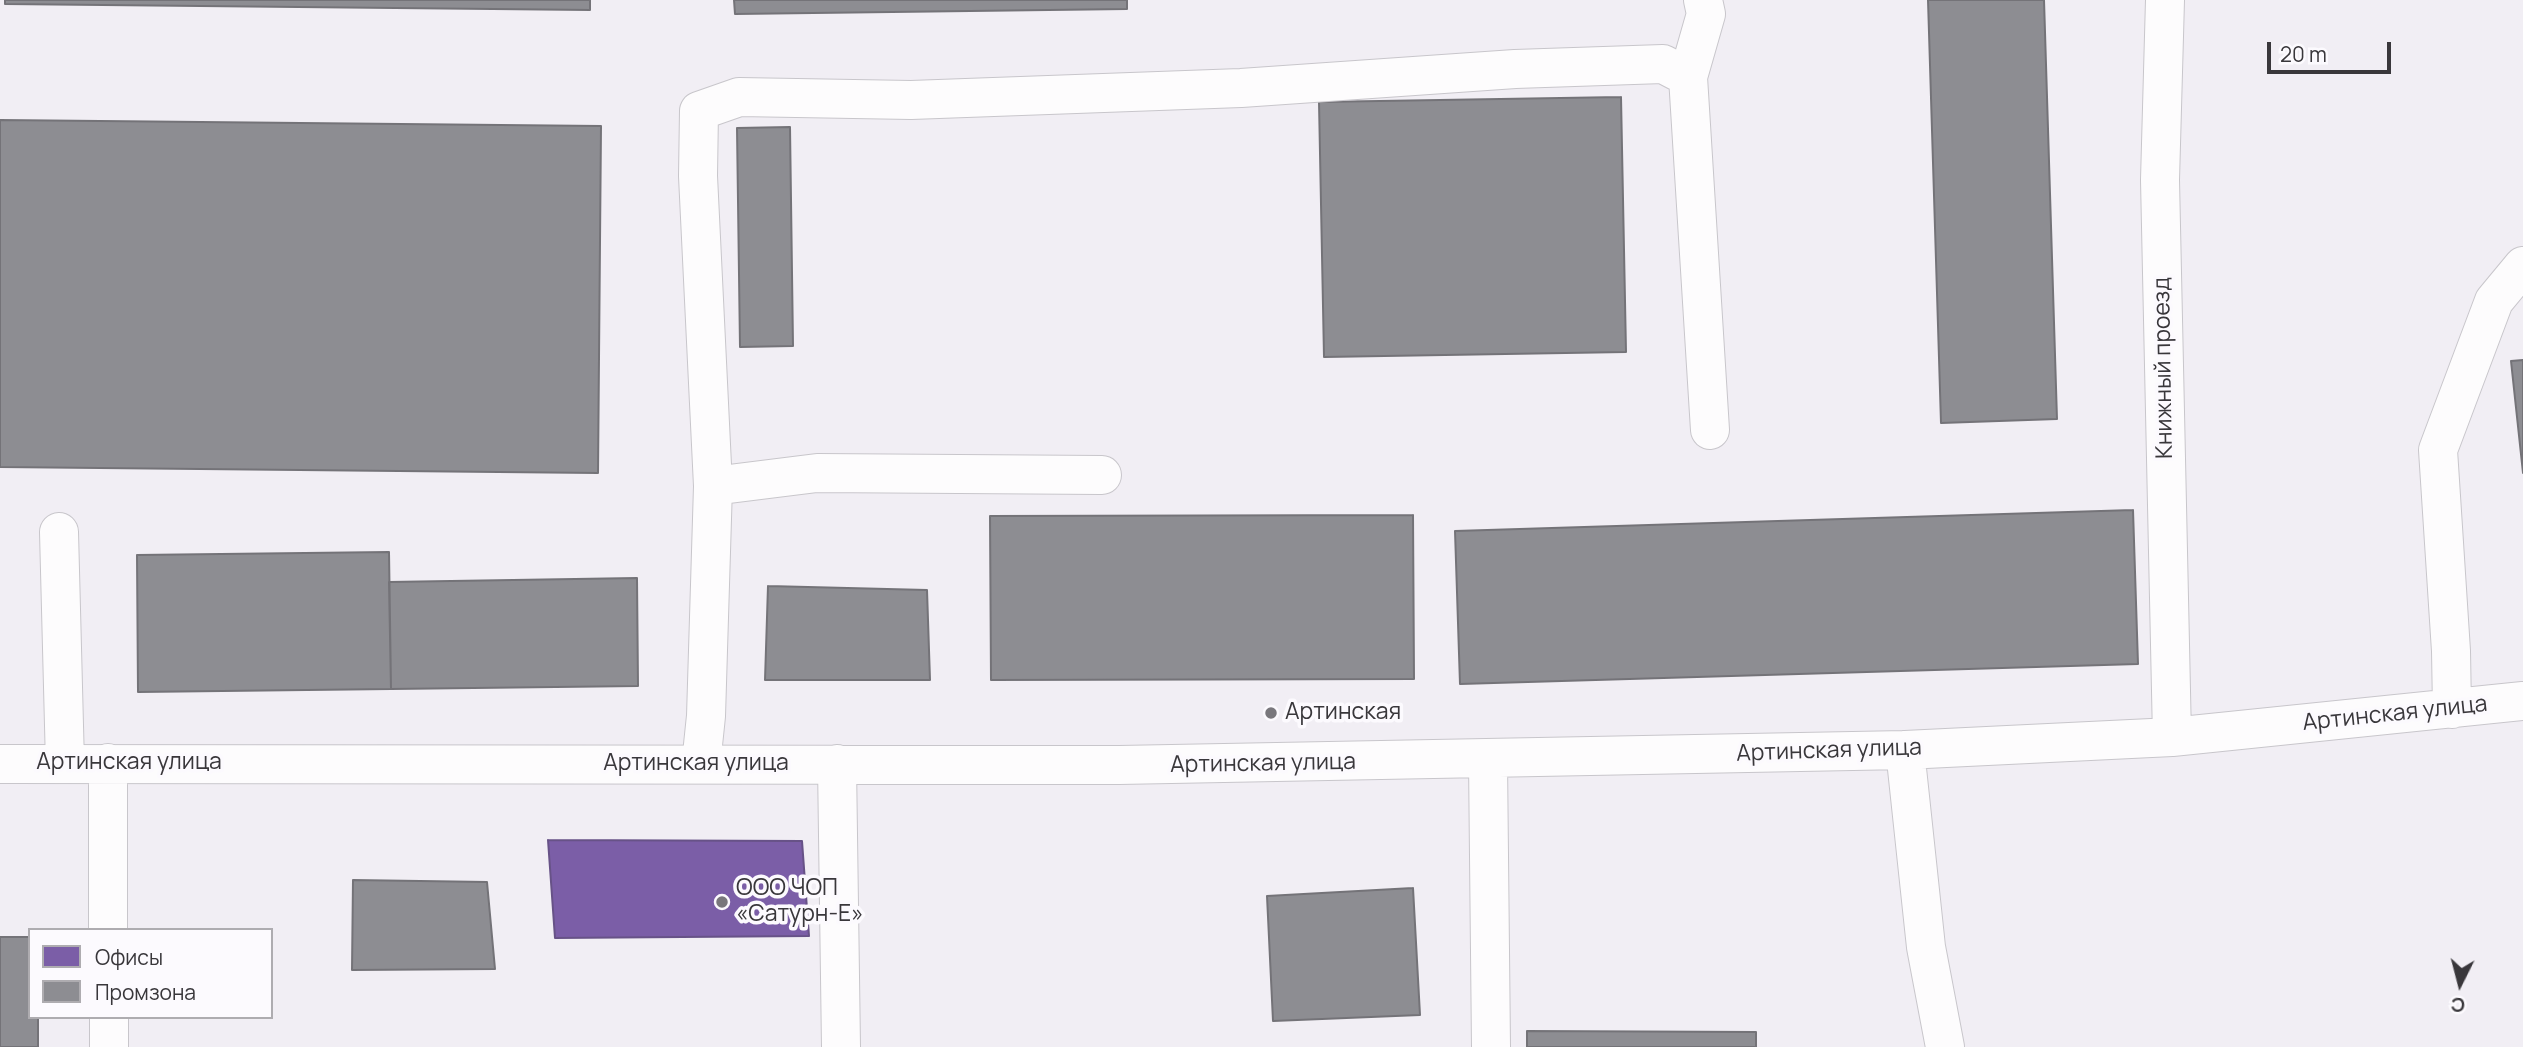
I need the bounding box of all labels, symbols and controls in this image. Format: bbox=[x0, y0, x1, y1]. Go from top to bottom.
scale bar bbox=[2271, 28, 2395, 72]
text: 20 m bbox=[2280, 40, 2327, 68]
street label: Книжный проезд bbox=[2149, 277, 2179, 459]
street label: Артинская улица bbox=[2301, 691, 2489, 737]
place label: Артинская bbox=[1285, 699, 1401, 727]
marker: Артинская bbox=[1263, 705, 1279, 721]
street label: Артинская улица bbox=[1736, 734, 1922, 768]
street label: Артинская улица bbox=[36, 749, 222, 777]
street label: Артинская улица bbox=[1170, 749, 1356, 779]
street label: Артинская улица bbox=[603, 750, 789, 778]
place label: ООО ЧОП «Сатурн-Е» bbox=[736, 875, 863, 929]
marker: ООО ЧОП «Сатурн-Е» bbox=[714, 894, 730, 910]
legend bbox=[28, 928, 273, 1019]
text: Офисы bbox=[95, 943, 163, 971]
north arrow bbox=[2425, 949, 2495, 1019]
text: Промзона bbox=[95, 978, 196, 1006]
text: С bbox=[2449, 991, 2466, 1019]

